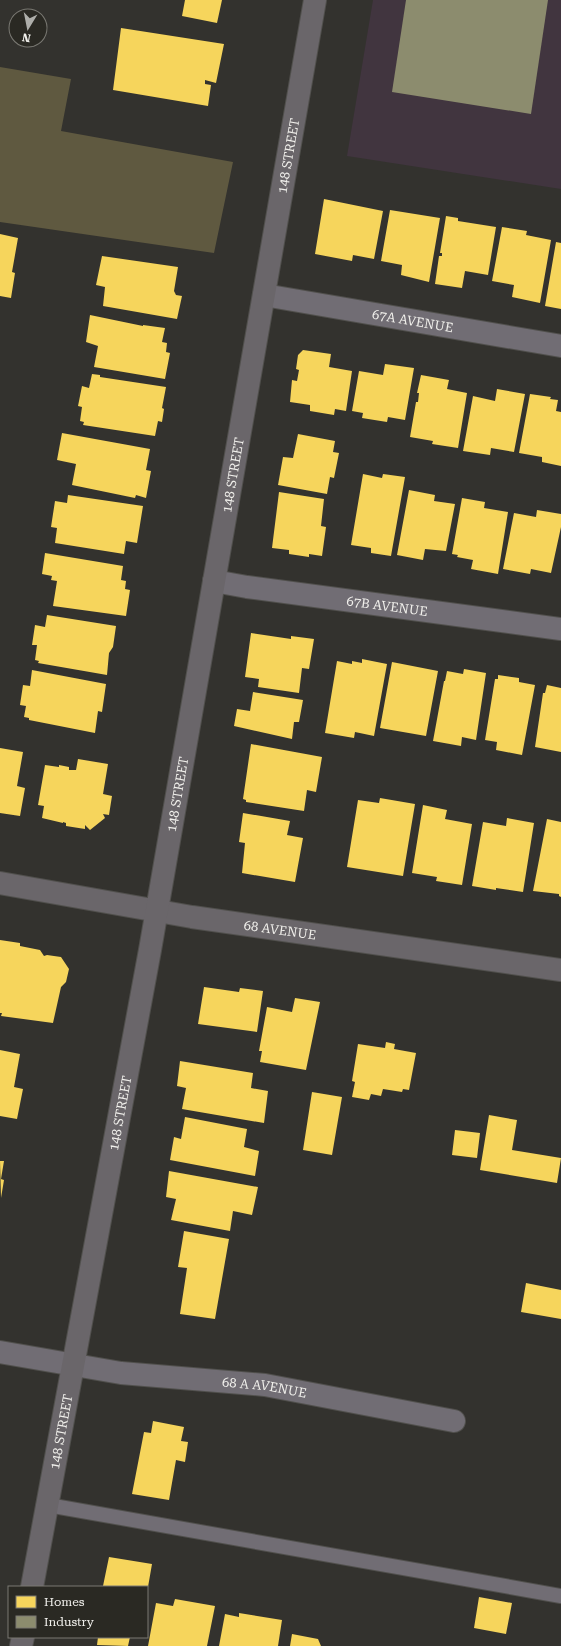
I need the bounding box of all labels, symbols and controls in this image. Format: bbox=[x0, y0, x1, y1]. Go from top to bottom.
north arrow bbox=[8, 8, 48, 48]
text: N bbox=[21, 30, 32, 44]
street label: 148 STREET bbox=[275, 117, 302, 195]
street label: 67A AVENUE bbox=[371, 307, 454, 335]
street label: 148 STREET bbox=[219, 436, 247, 514]
street label: 67B AVENUE bbox=[346, 593, 429, 619]
street label: 148 STREET bbox=[164, 755, 192, 833]
street label: 68 AVENUE bbox=[243, 918, 317, 943]
street label: 148 STREET bbox=[106, 1074, 135, 1152]
street label: 68 A AVENUE bbox=[222, 1374, 308, 1401]
street label: 148 STREET bbox=[47, 1393, 76, 1470]
legend bbox=[8, 1586, 148, 1638]
text: Homes bbox=[44, 1595, 85, 1609]
text: Industry bbox=[44, 1615, 95, 1629]

